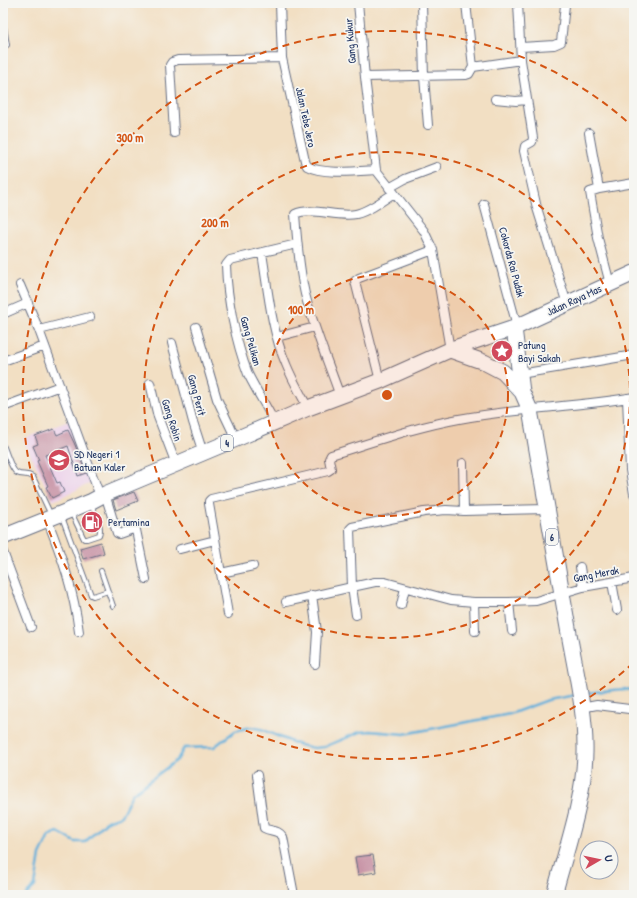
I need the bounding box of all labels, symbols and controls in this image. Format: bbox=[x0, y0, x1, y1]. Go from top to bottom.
street label: Gang Kukur bbox=[341, 17, 359, 64]
street label: Jalan Tebe Jero bbox=[293, 86, 319, 149]
text: 300 m bbox=[116, 129, 144, 146]
text: 200 m bbox=[201, 214, 229, 231]
street label: Cokorda Rai Pudak bbox=[496, 225, 528, 299]
street label: Jalan Raya Mas bbox=[544, 281, 604, 319]
text: 100 m bbox=[288, 301, 314, 318]
street label: Gang Pelikan bbox=[237, 315, 265, 367]
place icon: Patung Bayi Sakah bbox=[489, 338, 515, 364]
place label: Patung Bayi Sakah bbox=[518, 338, 561, 365]
street label: Gang Perit bbox=[185, 373, 209, 417]
centre of rings bbox=[380, 388, 394, 402]
street label: Gang Robin bbox=[159, 397, 185, 443]
road number: 4 bbox=[221, 435, 233, 451]
school or university icon: SD Negeri 1 Batuan Kaler bbox=[46, 447, 72, 473]
place label: SD Negeri 1 Batuan Kaler bbox=[74, 447, 126, 474]
fuel station icon: Pertamina bbox=[79, 509, 105, 535]
place label: Pertamina bbox=[108, 515, 150, 529]
road number: 6 bbox=[546, 529, 558, 545]
street label: Gang Merak bbox=[572, 563, 620, 585]
north arrow bbox=[579, 840, 619, 880]
text: U bbox=[601, 854, 616, 863]

